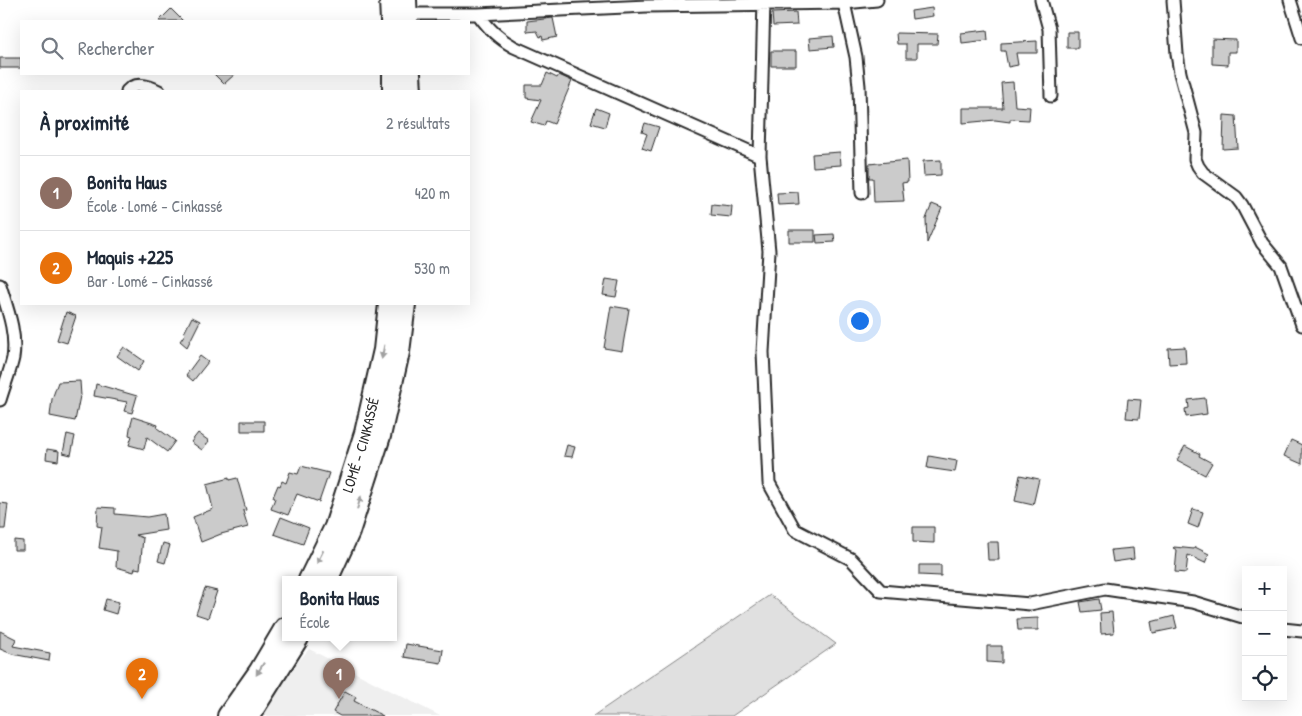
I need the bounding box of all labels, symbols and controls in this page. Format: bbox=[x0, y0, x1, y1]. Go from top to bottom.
search box bbox=[20, 20, 470, 75]
icon: search bbox=[38, 34, 66, 62]
text: Rechercher bbox=[78, 35, 155, 61]
text: À proximité bbox=[40, 108, 129, 137]
text: 2 résultats bbox=[386, 112, 450, 134]
text: Bonita Haus bbox=[87, 169, 167, 195]
text: 1 bbox=[53, 182, 59, 204]
text: 420 m bbox=[415, 182, 450, 204]
text: École · Lomé - Cinkassé bbox=[87, 195, 223, 217]
text: Maquis +225 bbox=[87, 244, 173, 270]
text: 2 bbox=[52, 257, 60, 279]
text: 530 m bbox=[414, 257, 450, 279]
text: Bar · Lomé - Cinkassé bbox=[87, 270, 213, 292]
your location bbox=[847, 308, 873, 334]
one-way arrow bbox=[378, 344, 386, 360]
street label: LOMÉ - CINKASSÉ bbox=[336, 395, 383, 495]
one-way arrow bbox=[355, 495, 363, 510]
one-way arrow bbox=[316, 550, 324, 564]
map controls bbox=[1242, 566, 1287, 701]
button: + bbox=[1242, 566, 1287, 611]
popup bbox=[282, 576, 397, 641]
text: Bonita Haus bbox=[300, 585, 379, 611]
text: École bbox=[300, 611, 330, 633]
button: − bbox=[1242, 611, 1287, 656]
button: locate bbox=[1242, 656, 1287, 701]
pin: 2 bbox=[126, 658, 158, 699]
pin: 1 bbox=[323, 658, 355, 699]
one-way arrow bbox=[256, 663, 265, 676]

